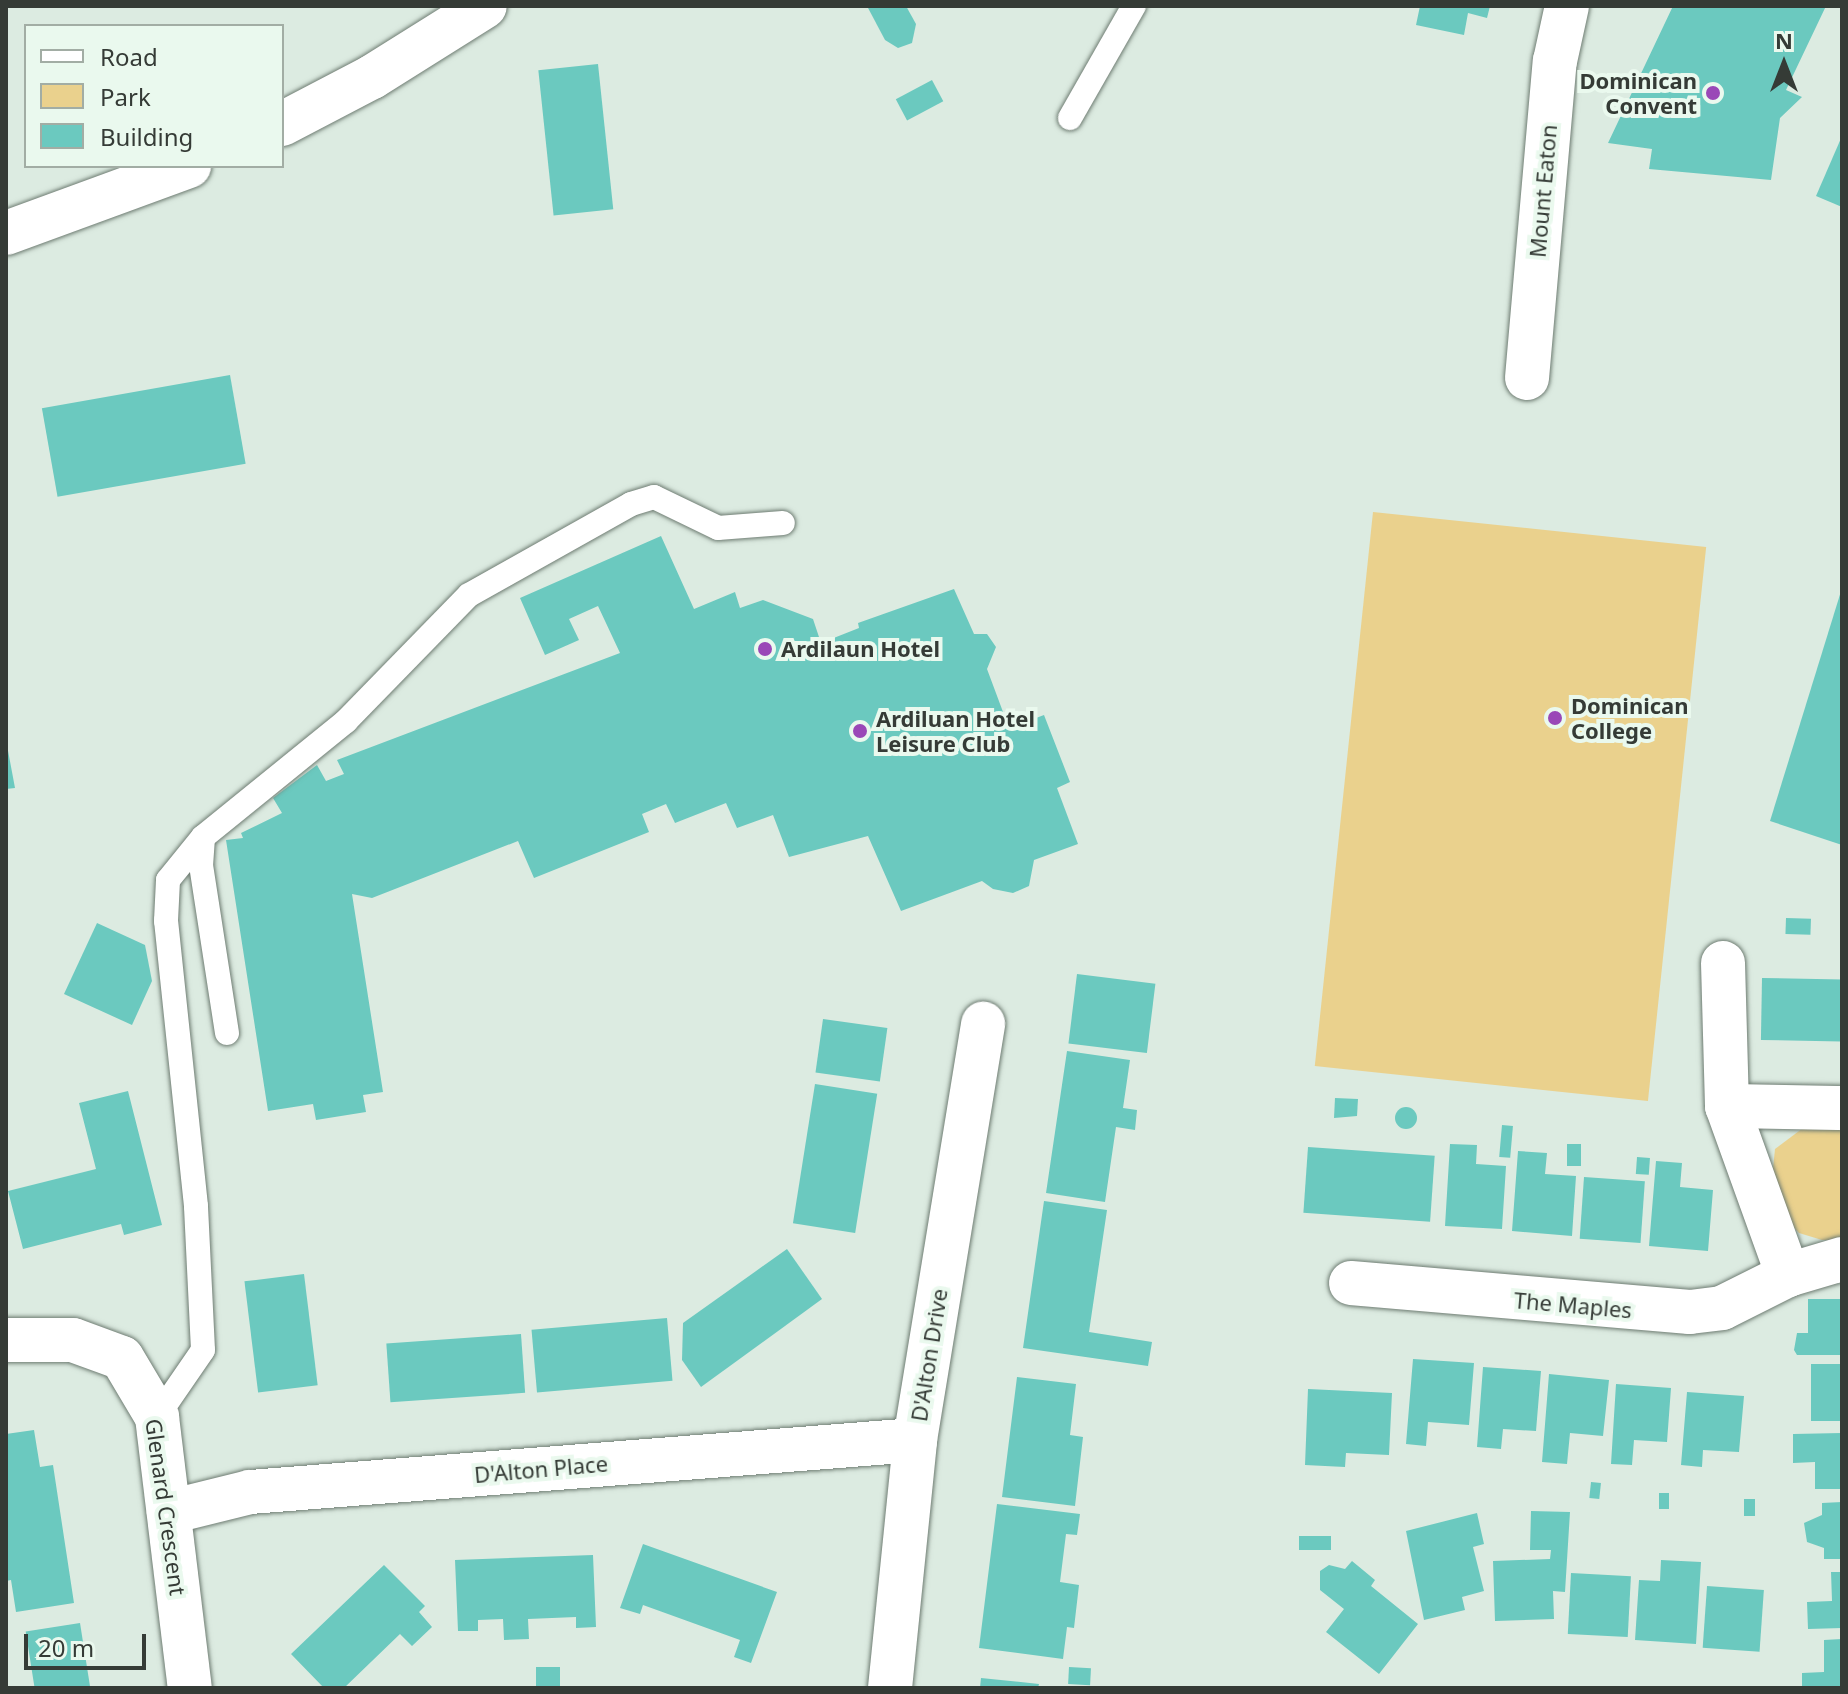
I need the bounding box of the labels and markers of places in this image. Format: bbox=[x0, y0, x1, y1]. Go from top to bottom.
place label: Dominican Convent bbox=[1579, 67, 1697, 118]
marker: Dominican Convent bbox=[1704, 84, 1722, 102]
place label: Ardilaun Hotel bbox=[781, 636, 940, 662]
marker: Ardilaun Hotel bbox=[756, 640, 774, 658]
place label: Dominican College bbox=[1571, 692, 1689, 744]
place label: Ardiluan Hotel Leisure Club bbox=[876, 705, 1035, 756]
marker: Dominican College bbox=[1546, 709, 1564, 727]
marker: Ardiluan Hotel Leisure Club bbox=[851, 722, 869, 740]

